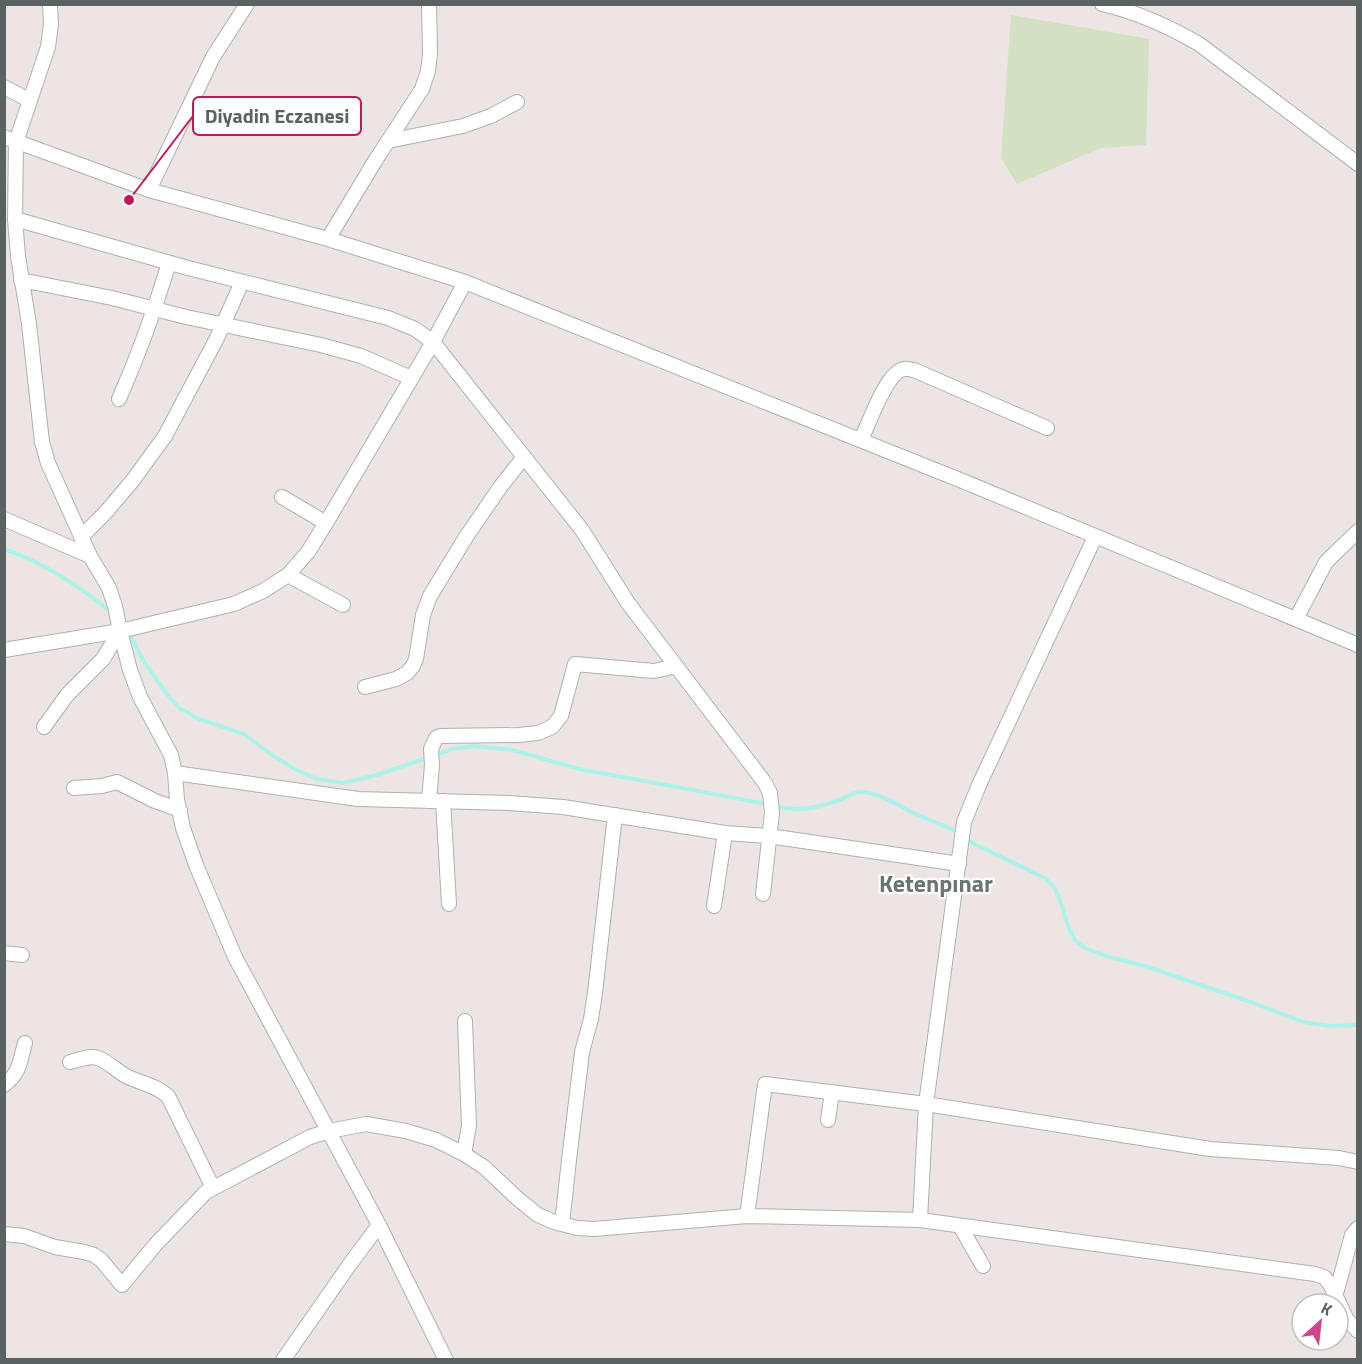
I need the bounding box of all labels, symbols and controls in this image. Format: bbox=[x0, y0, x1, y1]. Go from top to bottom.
callout: Diyadin Eczanesi bbox=[193, 97, 361, 135]
text: Diyadin Eczanesi bbox=[205, 100, 349, 131]
district label: Ketenpınar bbox=[879, 865, 993, 901]
north arrow bbox=[1290, 1292, 1350, 1352]
text: K bbox=[1317, 1296, 1337, 1322]

